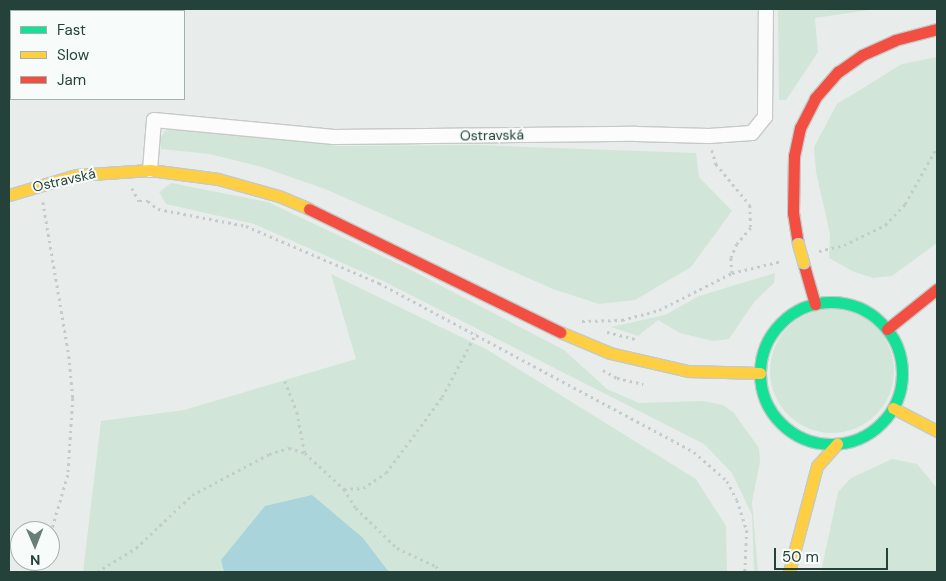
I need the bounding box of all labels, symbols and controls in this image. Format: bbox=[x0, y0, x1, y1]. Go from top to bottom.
legend bbox=[10, 10, 185, 100]
text: Fast bbox=[57, 20, 86, 40]
text: Slow bbox=[57, 45, 89, 65]
text: Jam bbox=[57, 70, 86, 90]
street label: Ostravská bbox=[460, 126, 524, 144]
street label: Ostravská bbox=[31, 165, 97, 195]
north arrow bbox=[10, 521, 60, 571]
scale bar bbox=[776, 538, 890, 570]
text: 50 m bbox=[782, 547, 819, 567]
text: N bbox=[30, 551, 41, 569]

